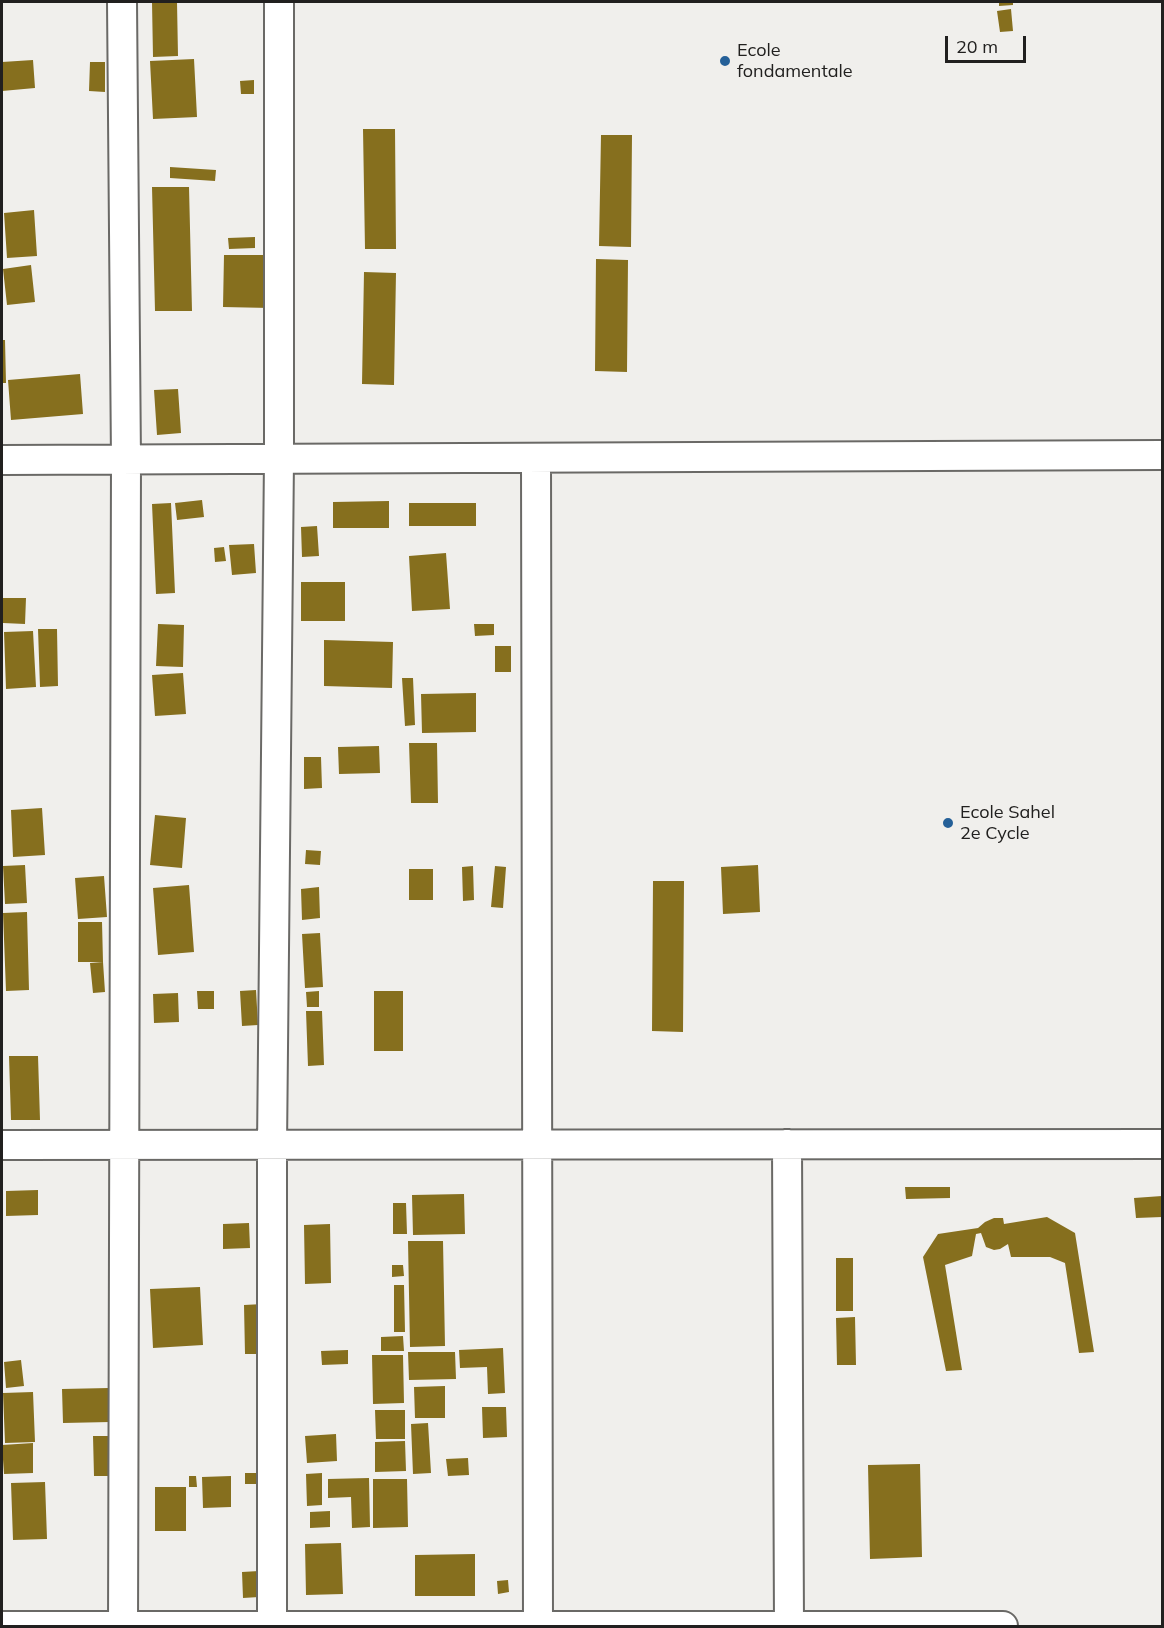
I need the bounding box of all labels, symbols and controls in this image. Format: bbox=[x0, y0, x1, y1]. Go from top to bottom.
scale bar bbox=[948, 24, 1029, 62]
text: 20 m bbox=[956, 35, 998, 58]
place label: Ecole fondamentale bbox=[737, 40, 853, 82]
marker: Ecole fondamentale bbox=[718, 54, 732, 68]
place label: Ecole Sahel 2e Cycle bbox=[960, 802, 1055, 844]
marker: Ecole Sahel 2e Cycle bbox=[941, 816, 955, 830]

